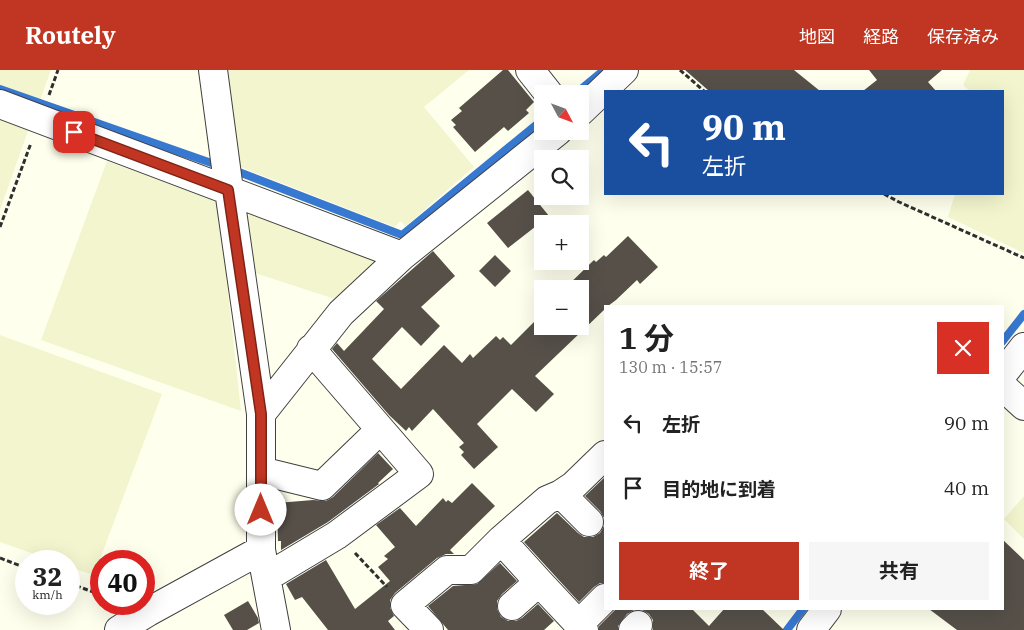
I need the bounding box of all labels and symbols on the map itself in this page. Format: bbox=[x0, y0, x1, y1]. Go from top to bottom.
north arrow bbox=[534, 85, 589, 140]
pin bbox=[53, 111, 95, 153]
position arrow bbox=[234, 483, 286, 535]
speed limit sign: 40 bbox=[90, 550, 155, 615]

